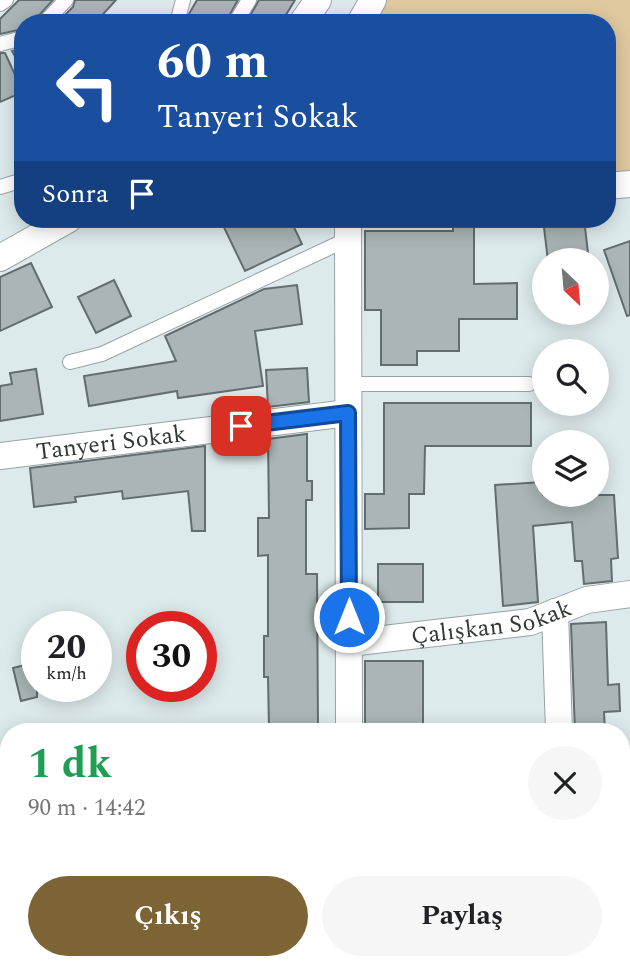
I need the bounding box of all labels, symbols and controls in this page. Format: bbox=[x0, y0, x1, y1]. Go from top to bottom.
text: 60 m bbox=[157, 25, 268, 100]
icon: left bbox=[42, 42, 133, 133]
text: Tanyeri Sokak bbox=[157, 93, 358, 142]
text: Sonra bbox=[42, 174, 109, 214]
icon: arrive bbox=[123, 175, 161, 213]
north arrow bbox=[532, 248, 609, 326]
map controls bbox=[532, 248, 609, 507]
button: search bbox=[532, 339, 609, 416]
pin bbox=[211, 396, 271, 456]
icon: arrive bbox=[222, 407, 260, 445]
street label: Tanyeri Sokak bbox=[34, 416, 189, 470]
button: layers bbox=[532, 430, 609, 507]
position arrow bbox=[312, 580, 386, 654]
street label: Çalışkan Sokak bbox=[409, 591, 577, 655]
speed limit sign: 30 bbox=[126, 611, 217, 702]
text: 20 bbox=[47, 621, 86, 674]
text: km/h bbox=[46, 660, 87, 687]
text: 1 dk bbox=[28, 733, 112, 796]
button: close bbox=[528, 746, 602, 820]
text: 90 m · 14:42 bbox=[28, 791, 146, 826]
button: Çıkış bbox=[28, 876, 308, 956]
button: Paylaş bbox=[322, 876, 602, 956]

